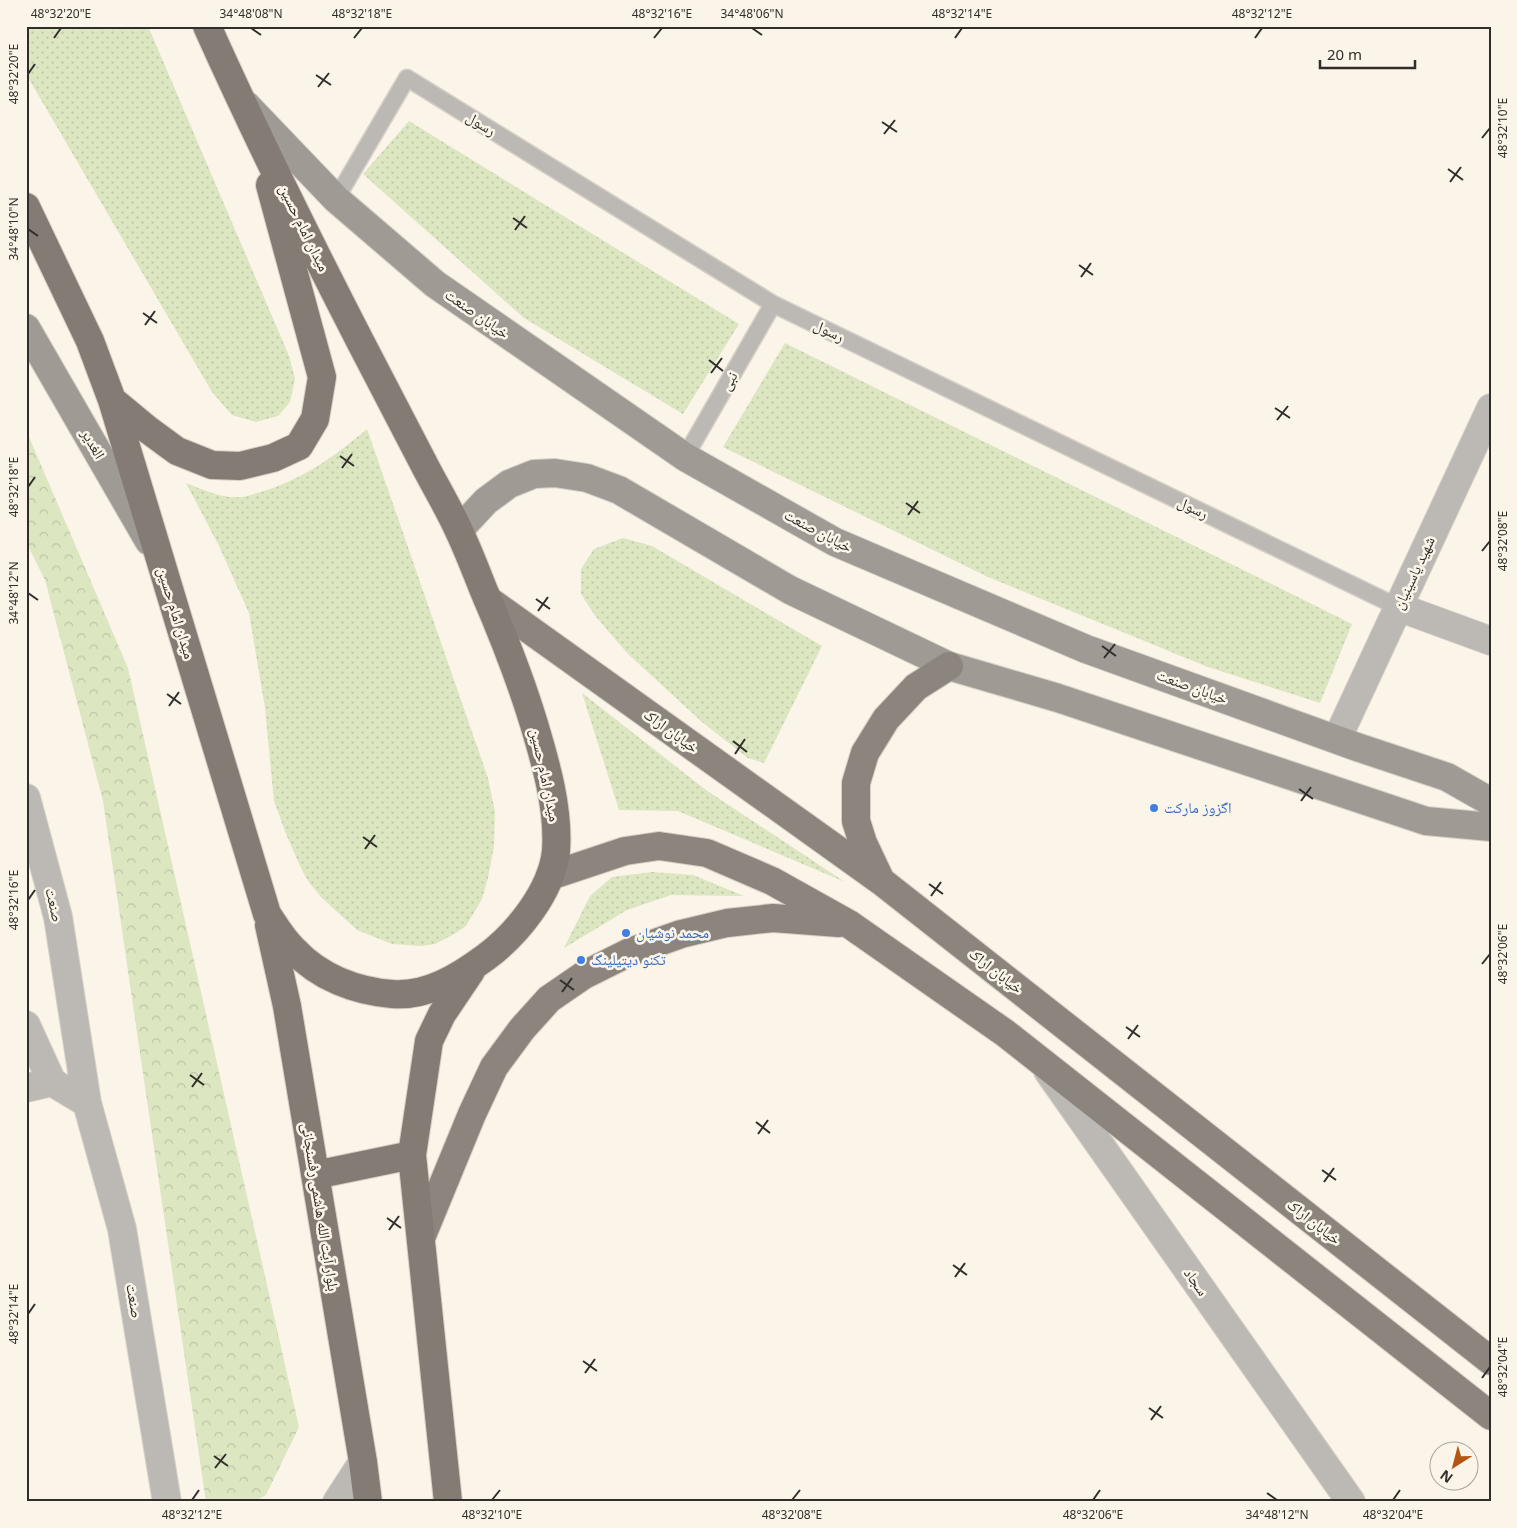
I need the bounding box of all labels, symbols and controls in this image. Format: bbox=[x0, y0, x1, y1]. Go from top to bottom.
text: 48°32'20"E bbox=[31, 5, 91, 22]
text: 34°48'08"N bbox=[219, 5, 283, 22]
text: 48°32'18"E bbox=[332, 5, 392, 22]
text: 48°32'16"E bbox=[632, 5, 692, 22]
text: 34°48'06"N bbox=[720, 5, 784, 22]
text: 48°32'14"E bbox=[932, 5, 992, 22]
text: 48°32'12"E bbox=[1232, 5, 1292, 22]
scale bar bbox=[1320, 38, 1414, 70]
text: 48°32'20"E bbox=[5, 44, 22, 104]
text: 20 m bbox=[1327, 44, 1362, 64]
text: 48°32'10"E bbox=[1494, 98, 1511, 158]
street label: رسول bbox=[462, 106, 500, 141]
street label: میدان امام حسین bbox=[274, 181, 335, 275]
text: 34°48'10"N bbox=[5, 197, 22, 261]
street label: خیابان صنعت bbox=[441, 284, 514, 344]
street label: رسول bbox=[810, 314, 848, 347]
street label: نبی bbox=[715, 367, 742, 394]
street label: الغدیر bbox=[77, 424, 110, 462]
text: 48°32'18"E bbox=[5, 457, 22, 517]
street label: رسول bbox=[1174, 491, 1212, 524]
street label: خیابان صنعت bbox=[781, 504, 856, 557]
text: 48°32'08"E bbox=[1494, 511, 1511, 571]
street label: شهید یاسینیان bbox=[1387, 533, 1440, 613]
text: 34°48'12"N bbox=[5, 561, 22, 625]
street label: میدان امام حسین bbox=[153, 564, 200, 661]
street label: خیابان صنعت bbox=[1154, 664, 1231, 709]
street label: خیابان اراک bbox=[640, 704, 703, 758]
street label: میدان امام حسین bbox=[525, 726, 566, 824]
place label: اگزوز مارکت bbox=[1164, 797, 1231, 817]
marker: اگزوز مارکت bbox=[1148, 802, 1160, 814]
text: 48°32'16"E bbox=[5, 870, 22, 930]
street label: صنعت bbox=[41, 886, 69, 924]
place label: محمد نوشیان bbox=[636, 922, 709, 943]
text: 48°32'06"E bbox=[1494, 924, 1511, 984]
marker: محمد نوشیان bbox=[620, 927, 632, 939]
street label: خیابان اراک bbox=[965, 943, 1028, 999]
place label: تکنو دیتیلینگ bbox=[591, 949, 666, 969]
marker: تکنو دیتیلینگ bbox=[575, 954, 587, 966]
street label: بلوار آیت الله هاشمی رفسنجانی bbox=[297, 1121, 344, 1293]
street label: خیابان اراک bbox=[1283, 1194, 1346, 1250]
street label: سجاد bbox=[1180, 1263, 1214, 1299]
street label: صنعت bbox=[122, 1282, 148, 1320]
text: 48°32'14"E bbox=[5, 1284, 22, 1344]
text: 48°32'04"E bbox=[1494, 1337, 1511, 1397]
north arrow bbox=[1430, 1440, 1480, 1490]
text: N bbox=[1436, 1466, 1456, 1488]
text: 48°32'12"E bbox=[162, 1506, 222, 1523]
text: 48°32'10"E bbox=[462, 1506, 522, 1523]
text: 48°32'08"E bbox=[762, 1506, 822, 1523]
text: 48°32'06"E bbox=[1063, 1506, 1123, 1523]
text: 34°48'12"N bbox=[1245, 1506, 1309, 1523]
text: 48°32'04"E bbox=[1363, 1506, 1423, 1523]

